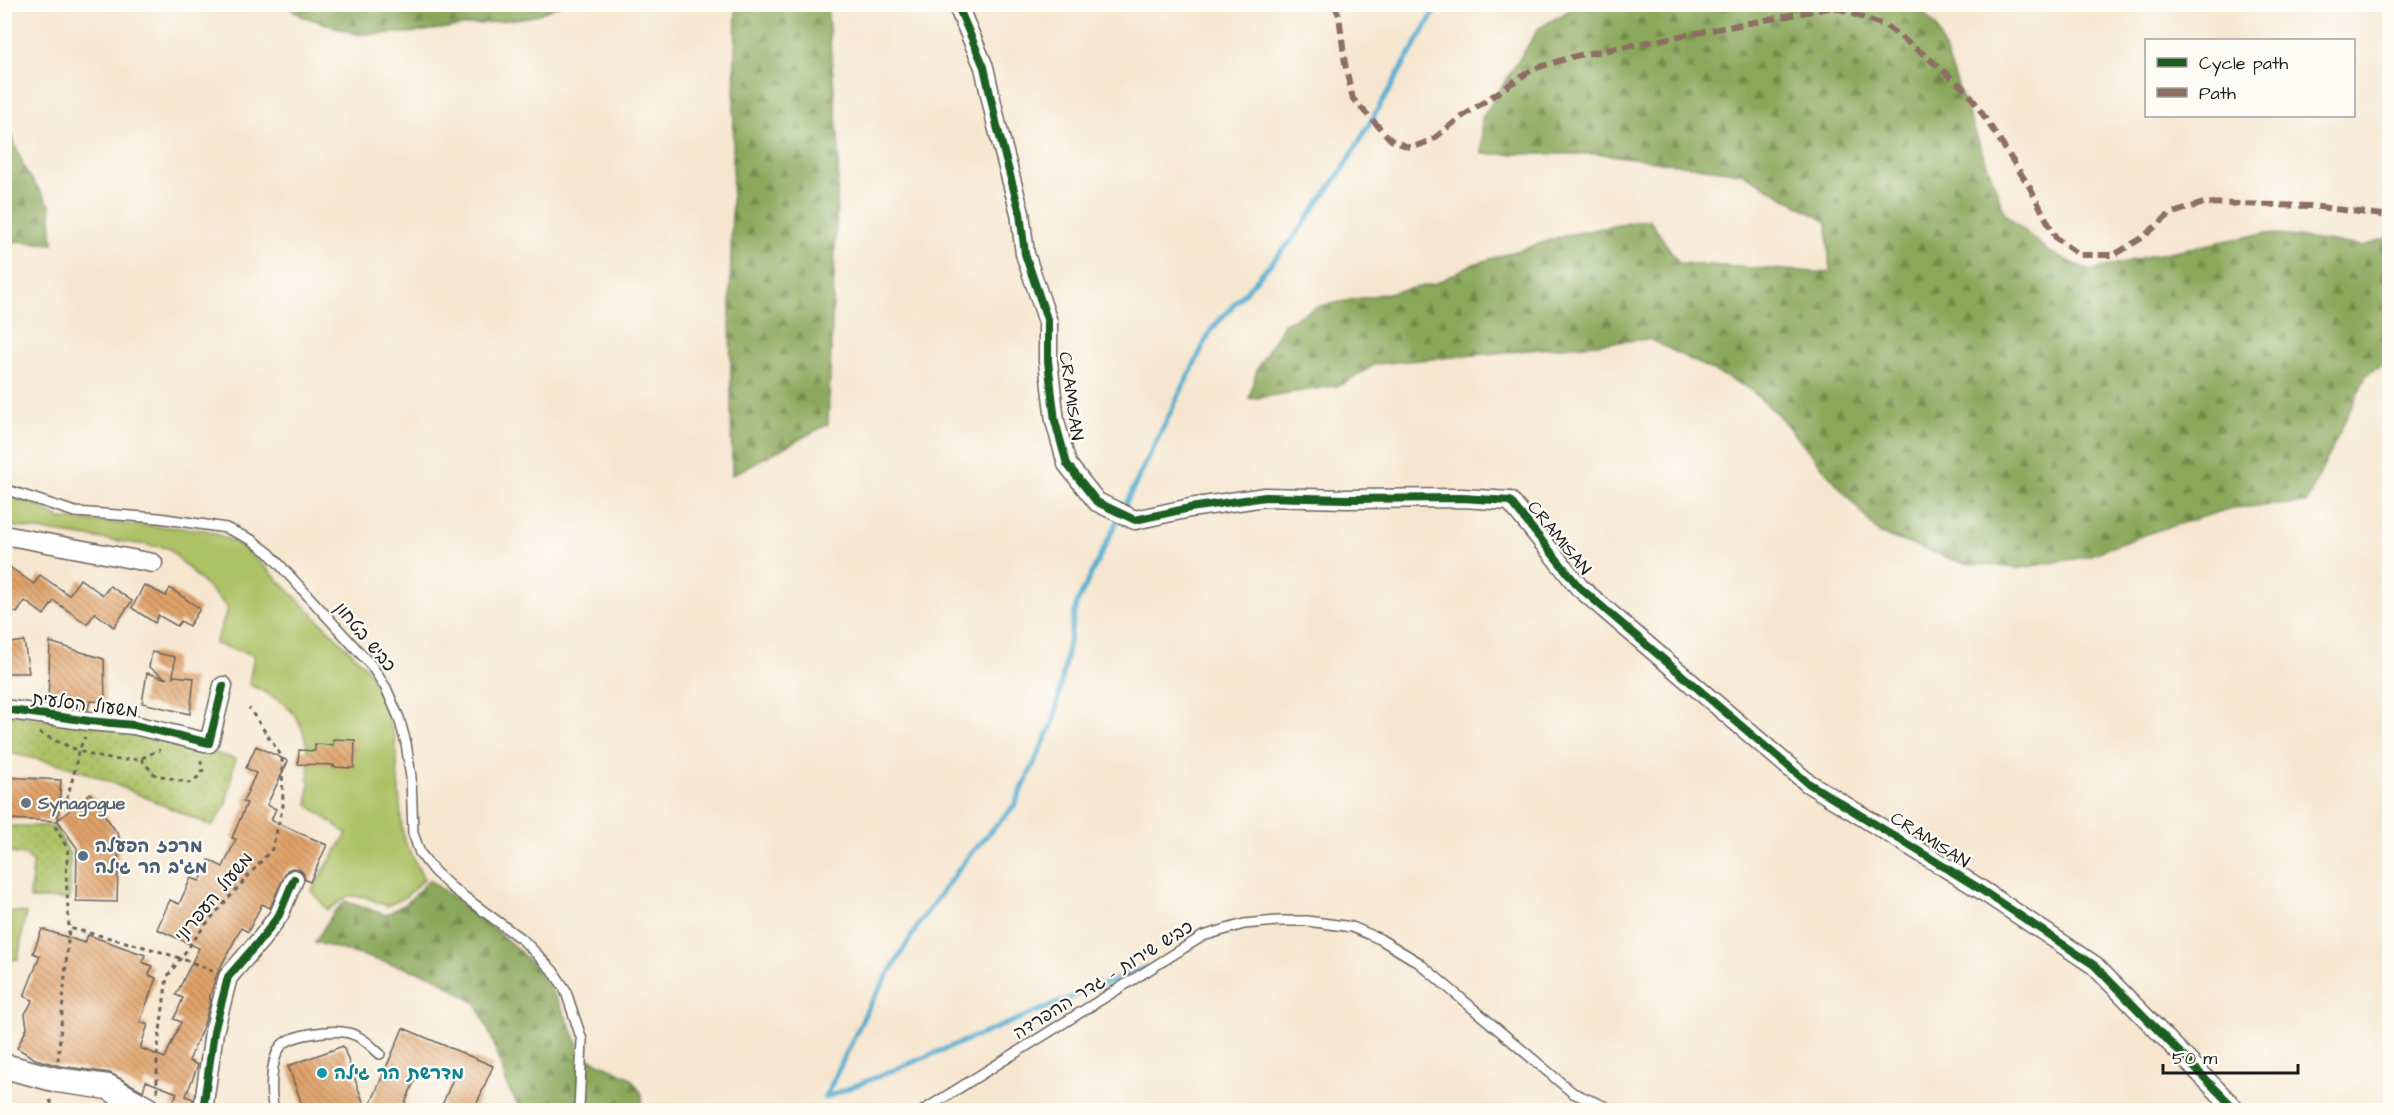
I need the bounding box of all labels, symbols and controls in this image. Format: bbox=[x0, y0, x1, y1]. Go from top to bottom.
legend bbox=[2145, 39, 2355, 117]
text: Cycle path bbox=[2199, 51, 2288, 77]
text: Path bbox=[2199, 81, 2236, 106]
street label: CRAMISAN bbox=[1052, 350, 1090, 442]
street label: CRAMISAN bbox=[1521, 496, 1597, 580]
street label: כביש בטחון bbox=[328, 597, 402, 677]
street label: משעול הסלעית bbox=[29, 686, 140, 724]
place label: Synagogue bbox=[37, 791, 125, 817]
marker: Synagogue bbox=[19, 796, 33, 810]
street label: CRAMISAN bbox=[1886, 806, 1974, 874]
place label: מרכז הפעלה מג"ב הר גילה bbox=[95, 834, 207, 880]
street label: משעול העפרוני bbox=[169, 847, 259, 947]
marker: מרכז הפעלה מג"ב הר גילה bbox=[76, 849, 90, 863]
street label: כביש שירות - גדר ההפרדה bbox=[1008, 914, 1198, 1046]
scale bar bbox=[2163, 1037, 2298, 1075]
text: 50 m bbox=[2172, 1046, 2217, 1071]
place label: מדרשת הר גילה bbox=[334, 1061, 464, 1086]
marker: מדרשת הר גילה bbox=[315, 1066, 329, 1080]

